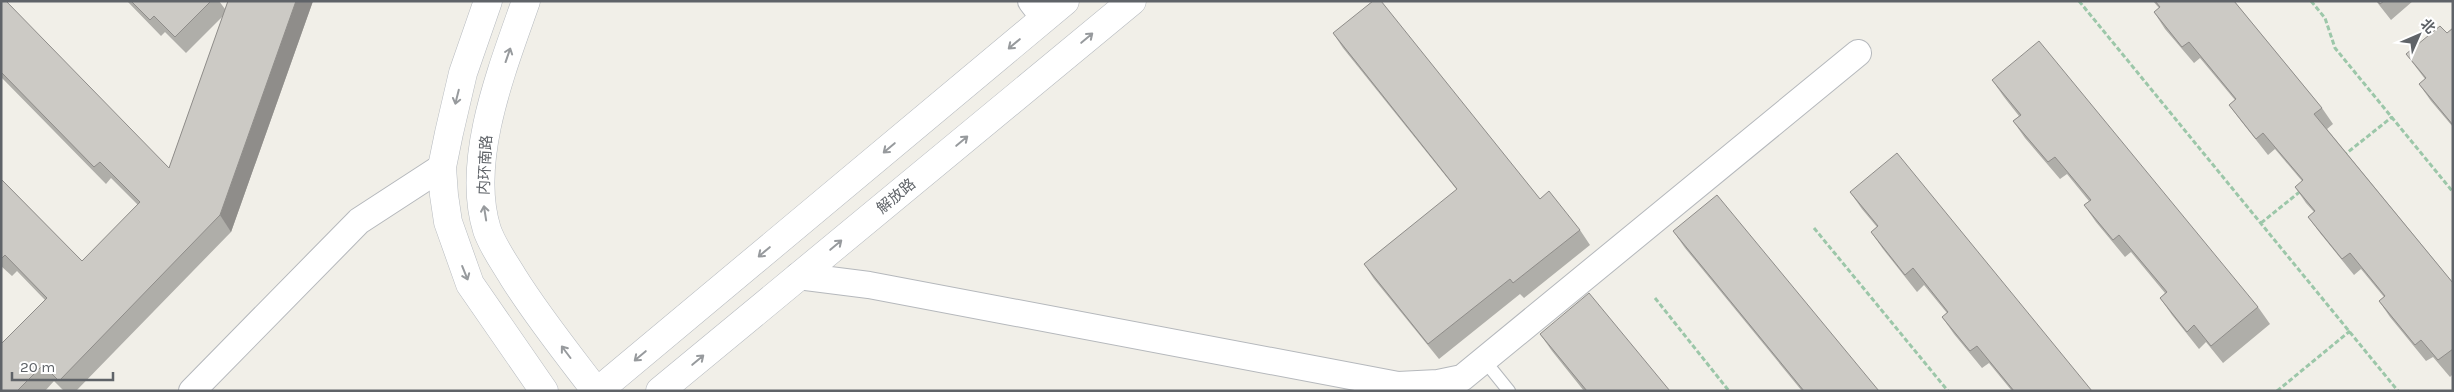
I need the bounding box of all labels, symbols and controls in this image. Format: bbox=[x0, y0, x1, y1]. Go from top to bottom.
north arrow bbox=[2394, 10, 2444, 60]
text: 北 bbox=[2417, 15, 2439, 37]
one-way arrow bbox=[1080, 33, 1093, 44]
one-way arrow bbox=[1007, 38, 1020, 49]
one-way arrow bbox=[504, 47, 513, 63]
one-way arrow bbox=[452, 89, 461, 105]
street label: 内环南路 bbox=[474, 135, 496, 195]
one-way arrow bbox=[955, 136, 968, 147]
one-way arrow bbox=[883, 142, 896, 153]
street label: 解放路 bbox=[873, 175, 919, 217]
one-way arrow bbox=[479, 206, 489, 222]
one-way arrow bbox=[830, 239, 843, 250]
one-way arrow bbox=[758, 246, 771, 258]
one-way arrow bbox=[461, 265, 470, 280]
one-way arrow bbox=[561, 345, 571, 359]
scale bar bbox=[12, 350, 114, 382]
one-way arrow bbox=[633, 351, 646, 362]
one-way arrow bbox=[691, 354, 704, 365]
text: 20 m bbox=[20, 358, 55, 376]

